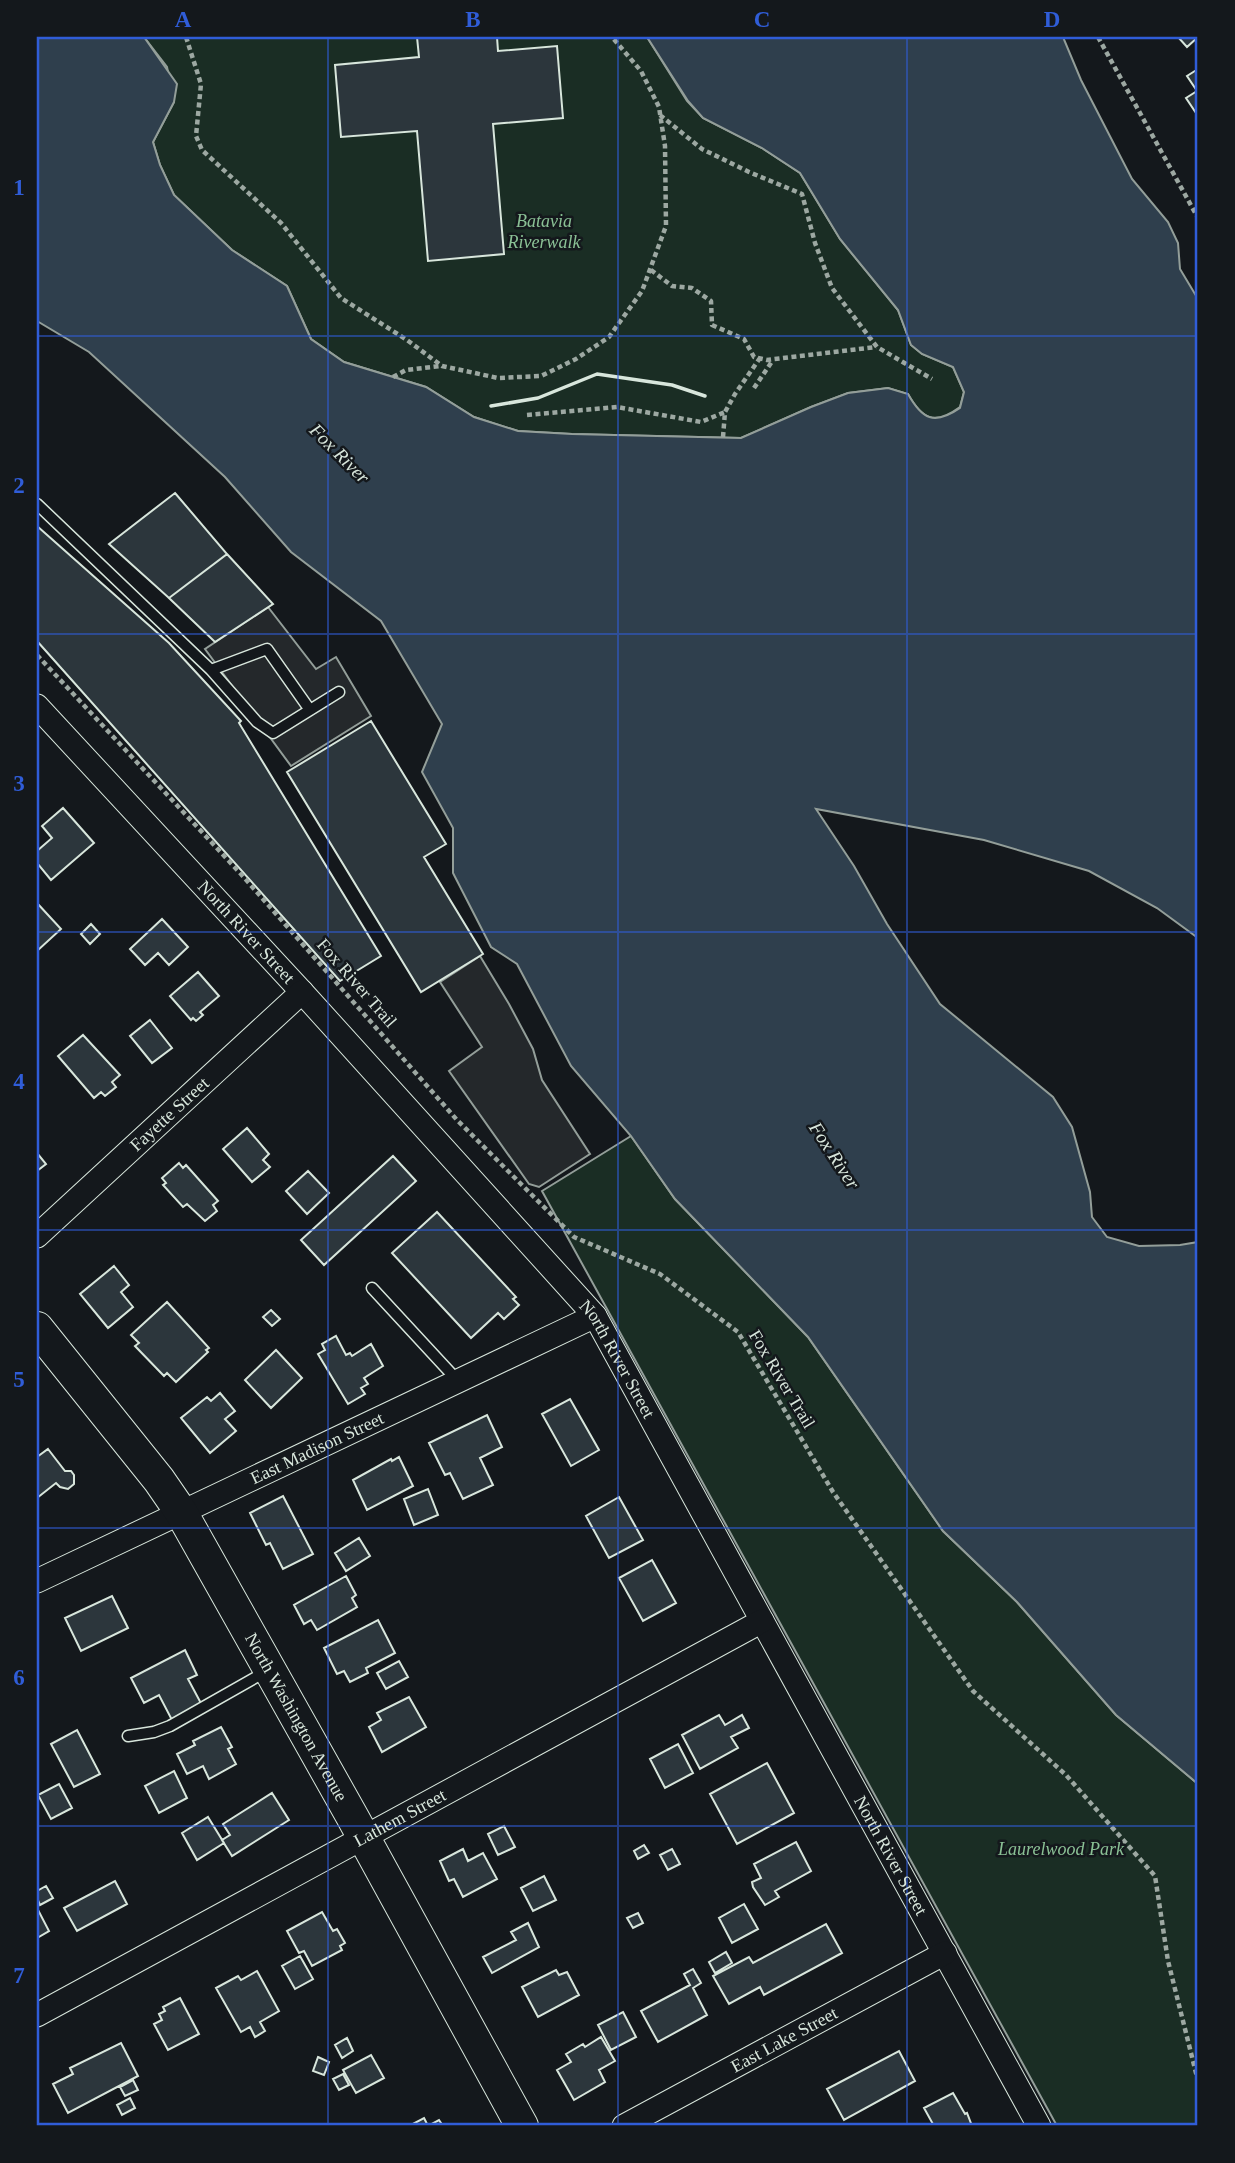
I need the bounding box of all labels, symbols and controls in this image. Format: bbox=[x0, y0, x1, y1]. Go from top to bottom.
text: A bbox=[175, 7, 192, 32]
text: B bbox=[465, 7, 481, 32]
text: C bbox=[754, 7, 770, 32]
text: D bbox=[1044, 7, 1060, 32]
text: 1 bbox=[13, 175, 25, 200]
park label: Batavia Riverwalk bbox=[507, 211, 581, 252]
water label: Fox River bbox=[305, 419, 374, 488]
text: 2 bbox=[13, 473, 25, 498]
text: 3 bbox=[13, 771, 25, 796]
street label: North River Street bbox=[194, 876, 299, 988]
street label: Fox River Trail bbox=[313, 935, 401, 1031]
text: 4 bbox=[13, 1069, 25, 1094]
street label: Fayette Street bbox=[126, 1073, 213, 1155]
water label: Fox River bbox=[805, 1117, 864, 1193]
street label: North River Street bbox=[575, 1296, 659, 1421]
street label: Fox River Trail bbox=[745, 1326, 819, 1432]
text: 5 bbox=[13, 1367, 25, 1392]
street label: East Madison Street bbox=[247, 1408, 387, 1488]
street label: North Washington Avenue bbox=[241, 1629, 352, 1805]
text: 6 bbox=[13, 1665, 25, 1690]
street label: Lathem Street bbox=[350, 1785, 449, 1851]
street label: North River Street bbox=[850, 1792, 931, 1919]
park label: Laurelwood Park bbox=[997, 1839, 1125, 1859]
text: 7 bbox=[13, 1963, 25, 1988]
street label: East Lake Street bbox=[727, 2003, 841, 2076]

